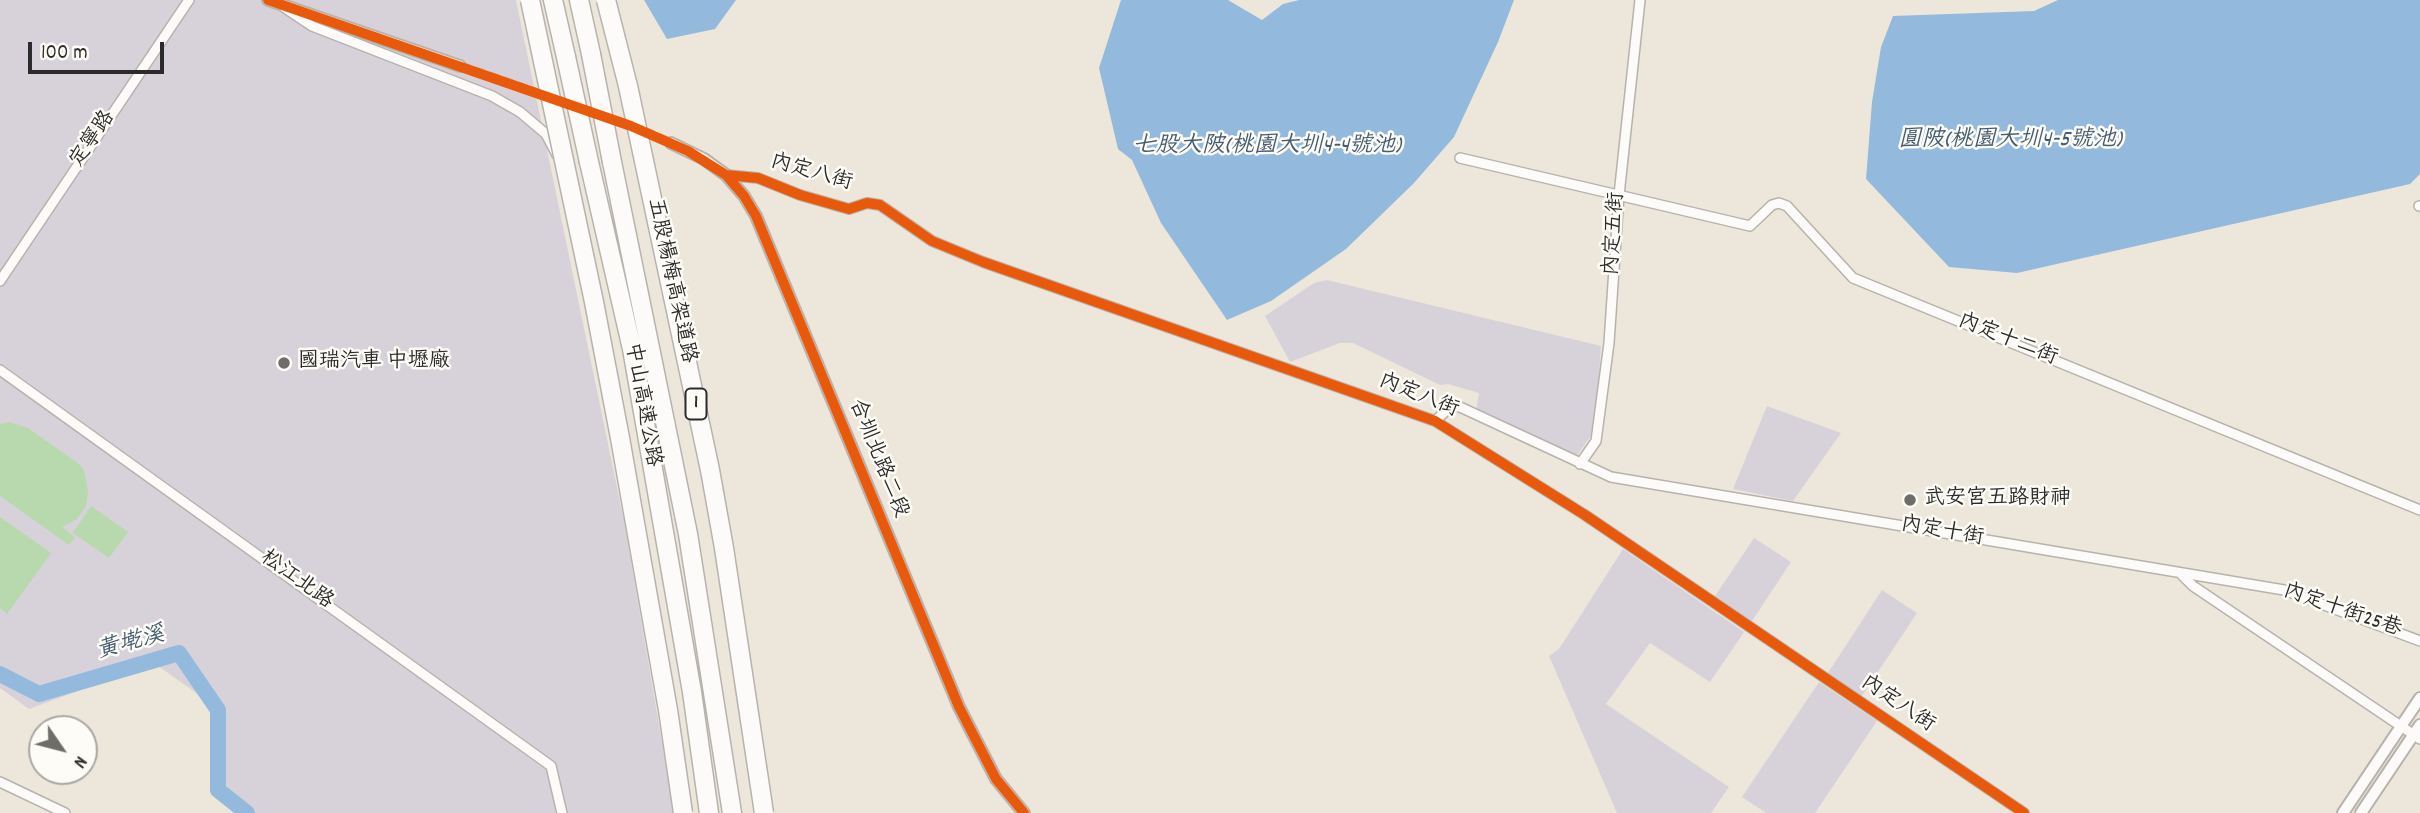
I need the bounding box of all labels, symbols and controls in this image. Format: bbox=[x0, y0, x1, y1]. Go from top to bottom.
scale bar bbox=[32, 28, 168, 72]
text: 100 m bbox=[41, 39, 88, 69]
street label: 定寧路 bbox=[66, 107, 122, 173]
water label: 圓陂(桃園大圳4-5號池) bbox=[1898, 128, 2122, 156]
water label: 七股大陂(桃園大圳4-4號池) bbox=[1133, 134, 1401, 162]
street label: 內定八街 bbox=[767, 150, 855, 198]
street label: 內定五街 bbox=[1601, 191, 1631, 277]
street label: 五股楊梅高架道路 bbox=[640, 196, 700, 366]
street label: 內定十二街 bbox=[1954, 310, 2060, 372]
street label: 中山高速公路 bbox=[618, 341, 664, 469]
place label: 國瑞汽車 中壢廠 bbox=[298, 350, 450, 376]
marker: 國瑞汽車 中壢廠 bbox=[276, 355, 292, 371]
street label: 內定八街 bbox=[1374, 370, 1462, 424]
road number: 1 bbox=[686, 388, 706, 420]
street label: 合圳北路二段 bbox=[842, 396, 912, 522]
place label: 武安宮五路財神 bbox=[1924, 487, 2071, 513]
marker: 武安宮五路財神 bbox=[1902, 492, 1918, 508]
street label: 內定十街 bbox=[1898, 513, 1986, 553]
street label: 松江北路 bbox=[255, 546, 337, 616]
street label: 內定十街25巷 bbox=[2279, 580, 2405, 644]
water label: 黃墘溪 bbox=[94, 623, 168, 667]
street label: 內定八街 bbox=[1855, 671, 1939, 739]
north arrow bbox=[28, 715, 98, 785]
text: N bbox=[65, 750, 93, 773]

